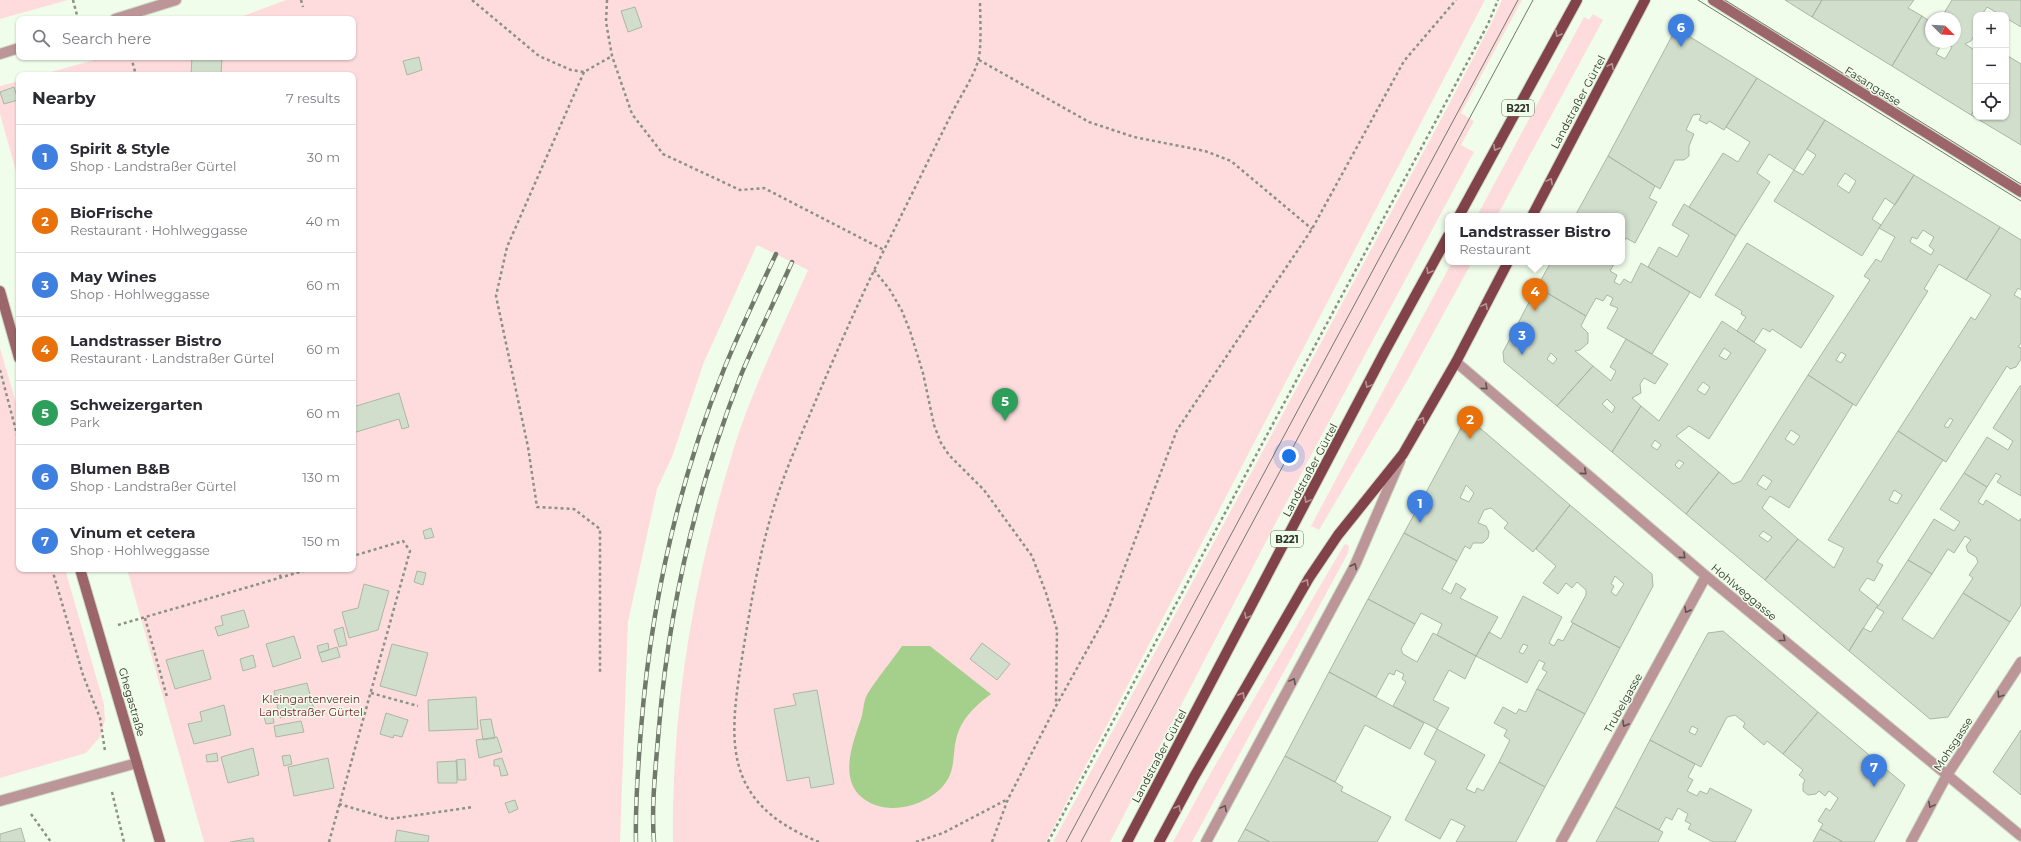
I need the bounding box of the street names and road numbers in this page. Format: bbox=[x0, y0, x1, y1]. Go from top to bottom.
street label: Landstraßer Gürtel bbox=[1547, 53, 1609, 151]
street label: Fasangasse bbox=[1842, 63, 1904, 109]
road number: B221 bbox=[1502, 100, 1534, 116]
street label: Landstraßer Gürtel bbox=[1279, 421, 1341, 519]
road number: B221 bbox=[1271, 531, 1303, 547]
street label: Hohlweggasse bbox=[1708, 560, 1780, 624]
street label: Ghegastraße bbox=[116, 666, 149, 738]
street label: Trubelgasse bbox=[1601, 670, 1645, 735]
street label: Landstraßer Gürtel bbox=[1128, 707, 1190, 805]
street label: Mohsgasse bbox=[1930, 714, 1976, 774]

